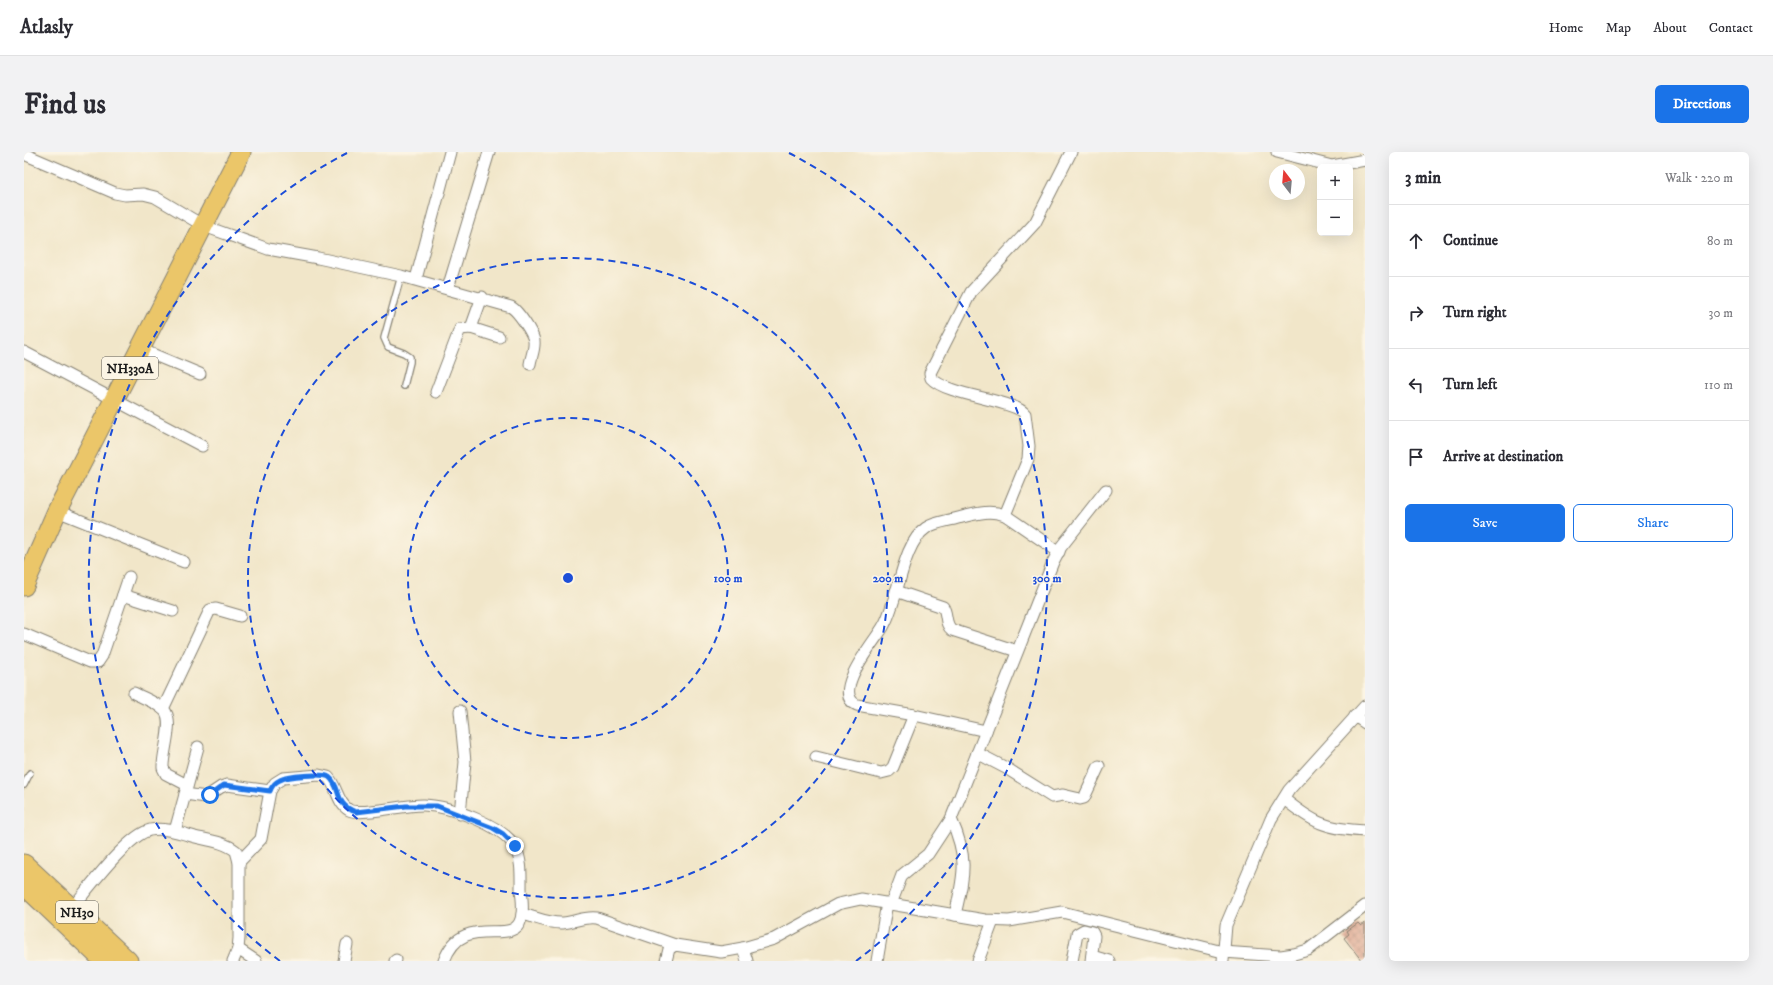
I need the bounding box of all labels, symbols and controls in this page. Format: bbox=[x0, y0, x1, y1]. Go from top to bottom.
text: Atlasly bbox=[20, 16, 73, 39]
text: Home bbox=[1549, 19, 1583, 37]
text: Map bbox=[1605, 19, 1631, 37]
text: About bbox=[1653, 19, 1687, 37]
text: Contact bbox=[1709, 19, 1753, 37]
button: Directions bbox=[1655, 85, 1749, 123]
text: Find us bbox=[24, 87, 106, 122]
north arrow bbox=[1269, 164, 1305, 200]
map controls bbox=[1317, 164, 1353, 236]
button: + bbox=[1317, 164, 1353, 200]
text: 3 min bbox=[1405, 167, 1441, 189]
text: Walk · 220 m bbox=[1665, 170, 1733, 186]
button: − bbox=[1317, 200, 1353, 236]
icon: ahead bbox=[1405, 230, 1427, 252]
text: Continue bbox=[1443, 231, 1498, 250]
text: 80 m bbox=[1707, 233, 1733, 249]
icon: right bbox=[1405, 302, 1427, 324]
text: Turn right bbox=[1443, 303, 1506, 322]
text: 30 m bbox=[1709, 305, 1733, 321]
road number: NH330A bbox=[102, 357, 158, 379]
icon: left bbox=[1405, 374, 1427, 396]
text: Turn left bbox=[1443, 375, 1497, 394]
text: 110 m bbox=[1704, 377, 1733, 393]
icon: arrive bbox=[1405, 446, 1427, 468]
text: Arrive at destination bbox=[1443, 447, 1563, 466]
button: Save bbox=[1405, 504, 1565, 542]
button: Share bbox=[1573, 504, 1733, 542]
centre of rings bbox=[561, 571, 575, 585]
text: 100 m bbox=[714, 571, 742, 586]
text: 200 m bbox=[873, 571, 903, 586]
text: 300 m bbox=[1033, 571, 1061, 586]
route start bbox=[201, 786, 219, 804]
route end bbox=[506, 837, 524, 855]
road number: NH30 bbox=[56, 901, 98, 923]

